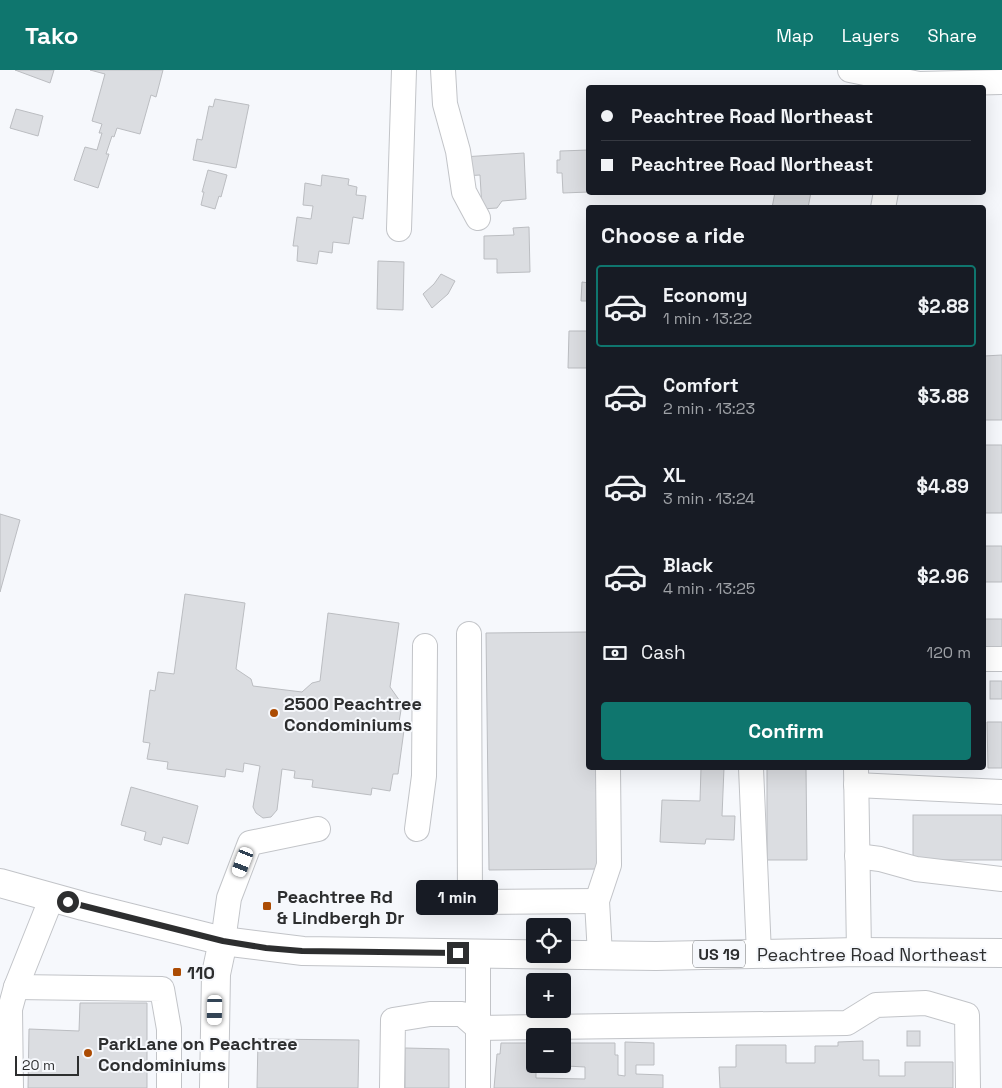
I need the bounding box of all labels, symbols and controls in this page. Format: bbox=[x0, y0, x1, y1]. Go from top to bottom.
text: Tako bbox=[25, 20, 78, 51]
text: Map bbox=[776, 24, 814, 47]
text: Layers bbox=[842, 24, 899, 47]
text: Share bbox=[927, 24, 977, 47]
text: Peachtree Road Northeast bbox=[631, 104, 873, 129]
text: Peachtree Road Northeast bbox=[631, 152, 873, 177]
text: Choose a ride bbox=[601, 221, 745, 249]
text: Economy bbox=[663, 283, 747, 308]
icon: car bbox=[603, 284, 648, 329]
text: $2.88 bbox=[918, 294, 969, 319]
text: 1 min · 13:22 bbox=[663, 308, 752, 329]
text: Comfort bbox=[663, 373, 739, 398]
icon: car bbox=[603, 374, 648, 419]
text: $3.88 bbox=[917, 384, 969, 409]
text: 2 min · 13:23 bbox=[663, 398, 755, 419]
text: XL bbox=[663, 463, 686, 488]
icon: car bbox=[603, 464, 648, 509]
text: $4.89 bbox=[917, 474, 969, 499]
text: 3 min · 13:24 bbox=[663, 488, 755, 509]
text: Black bbox=[663, 553, 713, 578]
icon: car bbox=[603, 554, 648, 599]
text: $2.96 bbox=[917, 564, 969, 589]
text: 4 min · 13:25 bbox=[663, 578, 755, 599]
icon: cash bbox=[601, 639, 629, 667]
text: Cash bbox=[641, 640, 686, 665]
text: 120 m bbox=[927, 642, 971, 663]
place label: 2500 Peachtree Condominiums bbox=[284, 692, 422, 736]
button: Confirm bbox=[601, 702, 971, 760]
marker: 2500 Peachtree Condominiums bbox=[268, 707, 280, 719]
car bbox=[230, 845, 255, 879]
callout: 1 min bbox=[417, 880, 499, 916]
place label: Peachtree Rd & Lindbergh Dr bbox=[277, 885, 404, 929]
text: 1 min bbox=[437, 887, 477, 908]
route start bbox=[57, 891, 79, 913]
marker: Peachtree Rd & Lindbergh Dr bbox=[261, 900, 273, 912]
map controls bbox=[526, 918, 571, 1073]
button: locate bbox=[526, 918, 571, 963]
road number: US 19 bbox=[693, 941, 745, 968]
route end bbox=[447, 942, 469, 964]
street label: Peachtree Road Northeast bbox=[757, 943, 987, 966]
place label: 110 bbox=[187, 961, 215, 984]
marker: 110 bbox=[171, 966, 183, 978]
button: + bbox=[526, 973, 571, 1018]
car bbox=[207, 995, 222, 1025]
button: − bbox=[526, 1028, 571, 1073]
place label: ParkLane on Peachtree Condominiums bbox=[98, 1032, 298, 1076]
marker: ParkLane on Peachtree Condominiums bbox=[82, 1047, 94, 1059]
scale bar bbox=[15, 1053, 79, 1076]
text: 20 m bbox=[22, 1056, 55, 1074]

